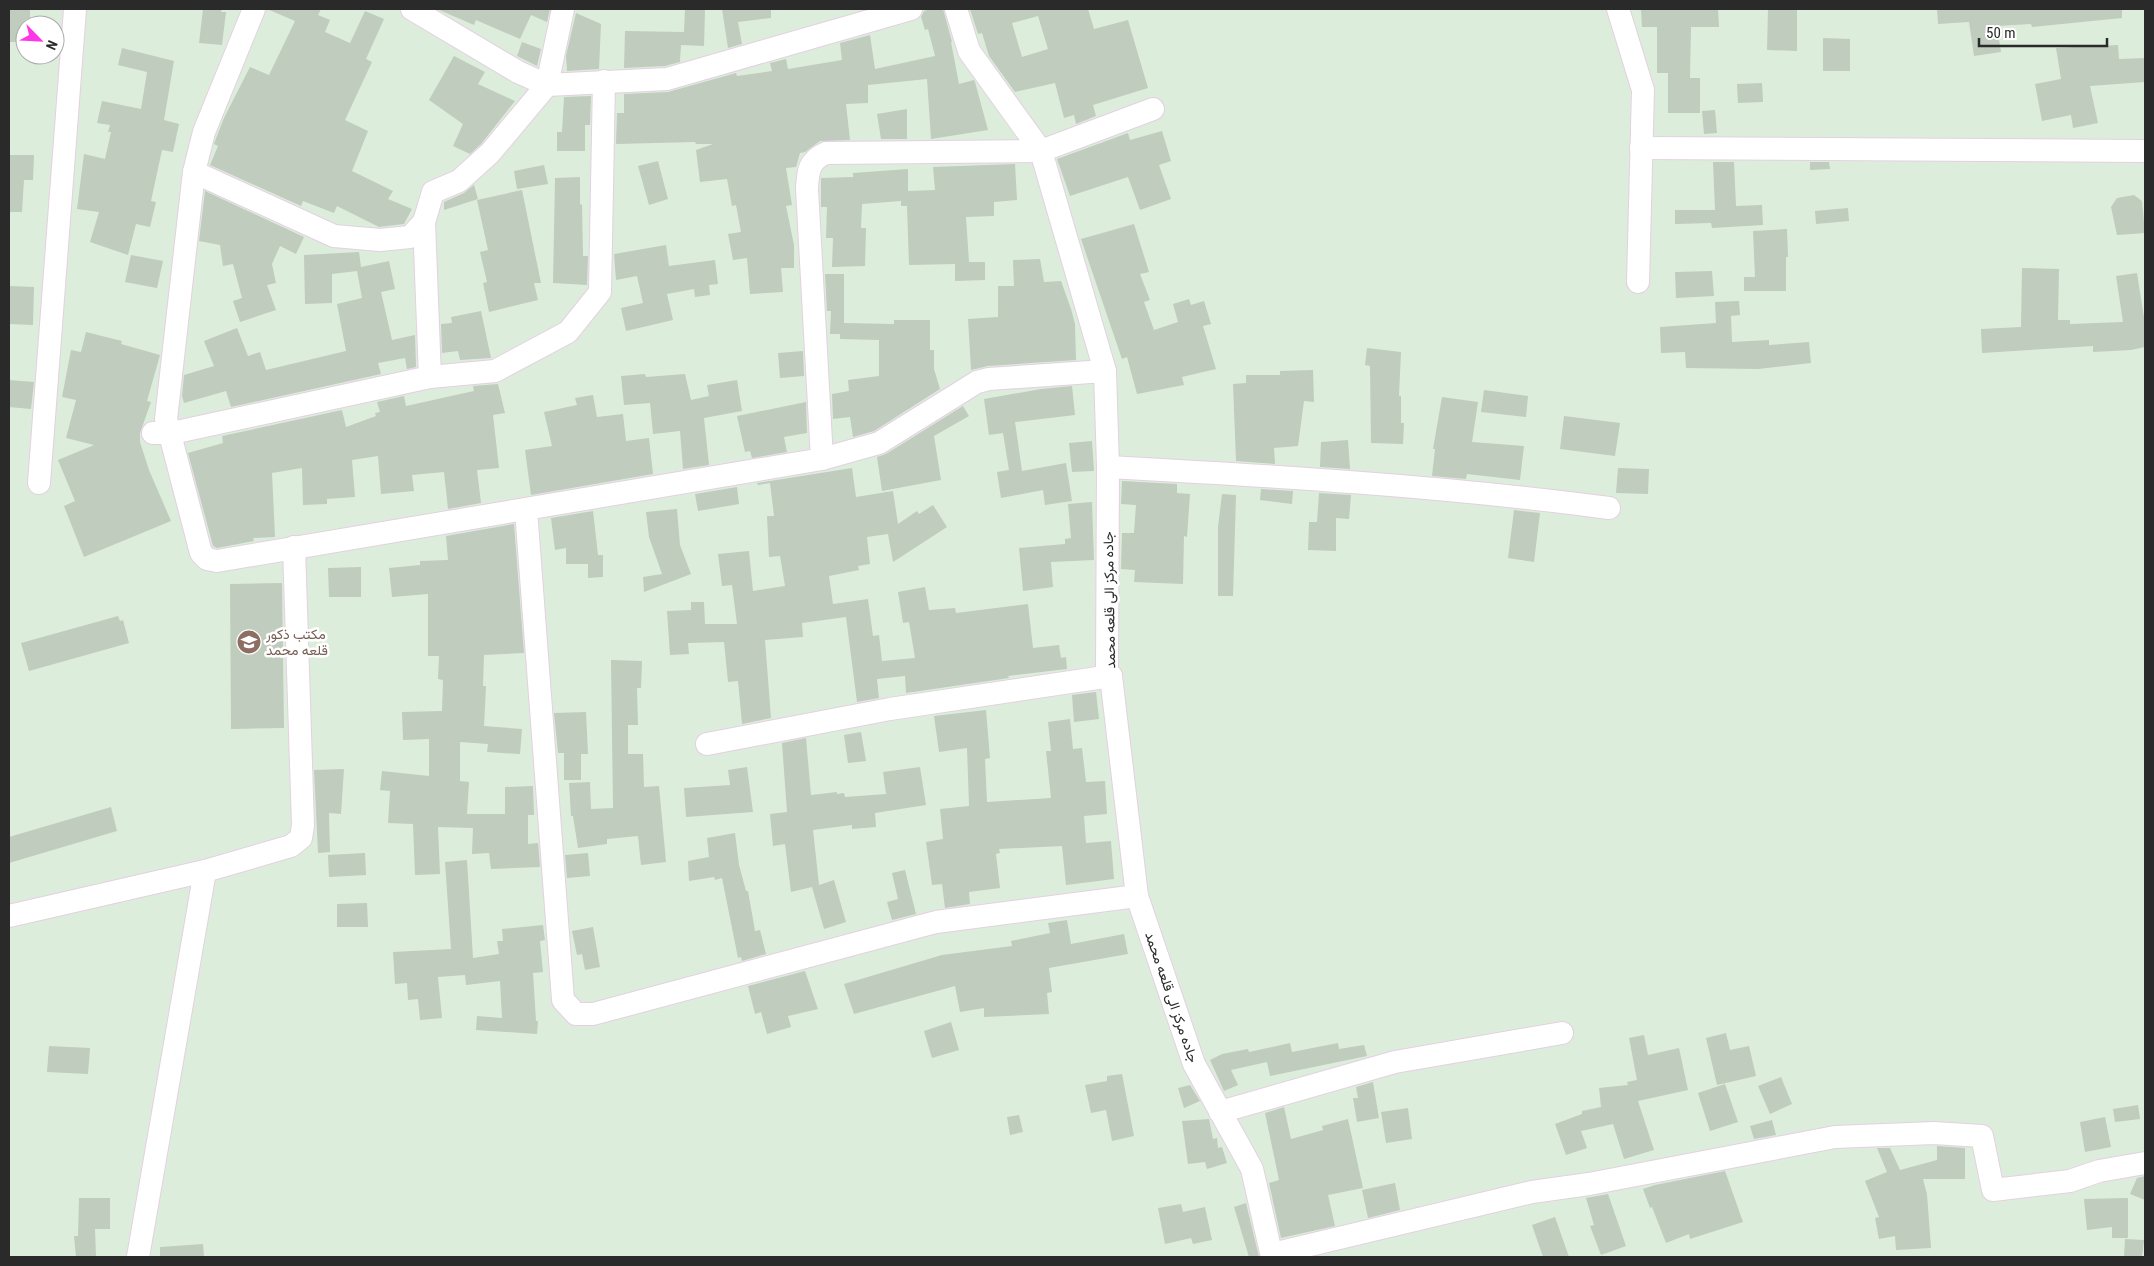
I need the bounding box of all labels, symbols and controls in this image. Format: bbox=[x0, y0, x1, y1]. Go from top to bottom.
north arrow bbox=[15, 15, 65, 65]
scale bar bbox=[1979, 15, 2106, 47]
text: 50 m bbox=[1986, 24, 2016, 42]
text: N bbox=[43, 38, 61, 52]
street label: جاده مرکز الی قلعه محمد bbox=[1100, 531, 1119, 669]
place label: مکتب ذکور قلعه محمد bbox=[265, 626, 328, 658]
school or university icon: مکتب ذکور قلعه محمد bbox=[236, 629, 262, 655]
street label: جاده مرکز الی قلعه محمد bbox=[1141, 929, 1202, 1065]

